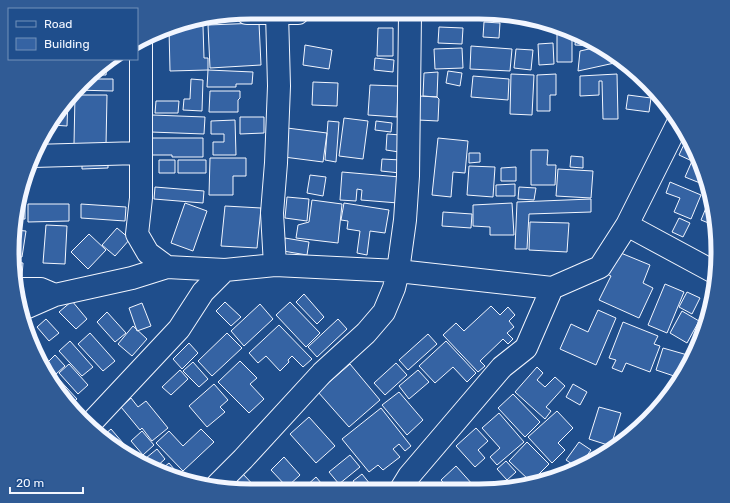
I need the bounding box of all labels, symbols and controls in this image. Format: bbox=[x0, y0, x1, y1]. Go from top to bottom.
legend bbox=[8, 8, 138, 60]
text: Road bbox=[44, 17, 72, 31]
text: Building bbox=[44, 37, 90, 51]
scale bar bbox=[10, 469, 83, 495]
text: 20 m bbox=[16, 476, 44, 490]

